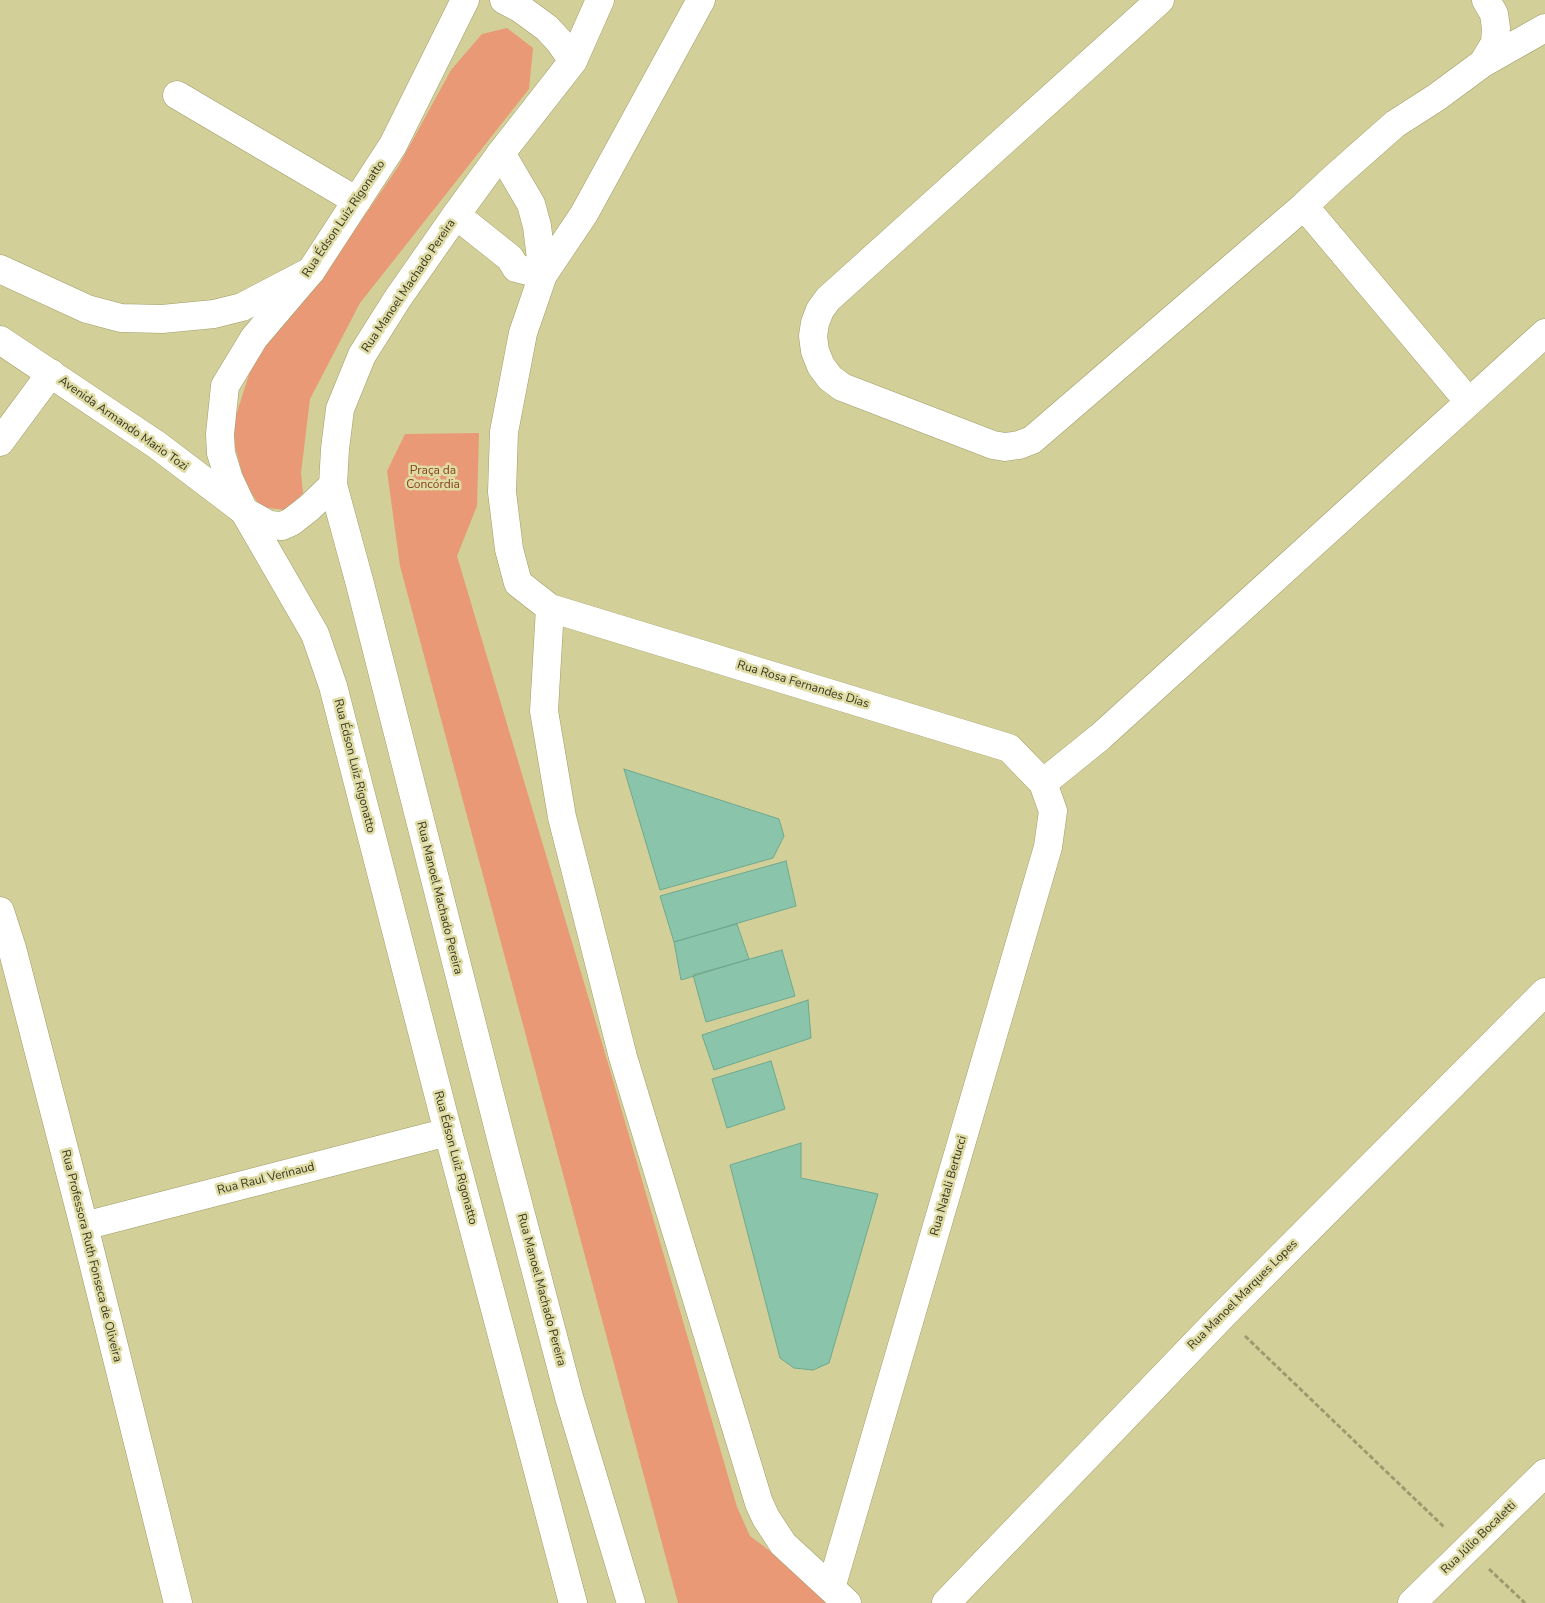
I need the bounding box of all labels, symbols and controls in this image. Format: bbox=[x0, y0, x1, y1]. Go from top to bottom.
street label: Rua Édson Luiz Rigonatto bbox=[300, 158, 388, 280]
street label: Rua Manoel Machado Pereira bbox=[359, 217, 459, 355]
street label: Avenida Armando Mario Tozi bbox=[55, 374, 191, 474]
park label: Praça da Concórdia bbox=[406, 464, 460, 492]
street label: Rua Rosa Fernandes Dias bbox=[735, 658, 871, 712]
street label: Rua Édson Luiz Rigonatto bbox=[330, 698, 378, 834]
street label: Rua Manoel Machado Pereira bbox=[413, 820, 465, 976]
street label: Rua Édson Luiz Rigonatto bbox=[430, 1090, 480, 1226]
street label: Rua Natali Bertucci bbox=[928, 1134, 970, 1238]
street label: Rua Professora Ruth Fonseca de Oliveira bbox=[58, 1148, 124, 1364]
street label: Rua Raul Verinaud bbox=[216, 1160, 316, 1198]
street label: Rua Manoel Machado Pereira bbox=[514, 1212, 568, 1368]
street label: Rua Manoel Marques Lopes bbox=[1185, 1237, 1301, 1353]
street label: Rua Júlio Bocaletti bbox=[1439, 1499, 1519, 1577]

